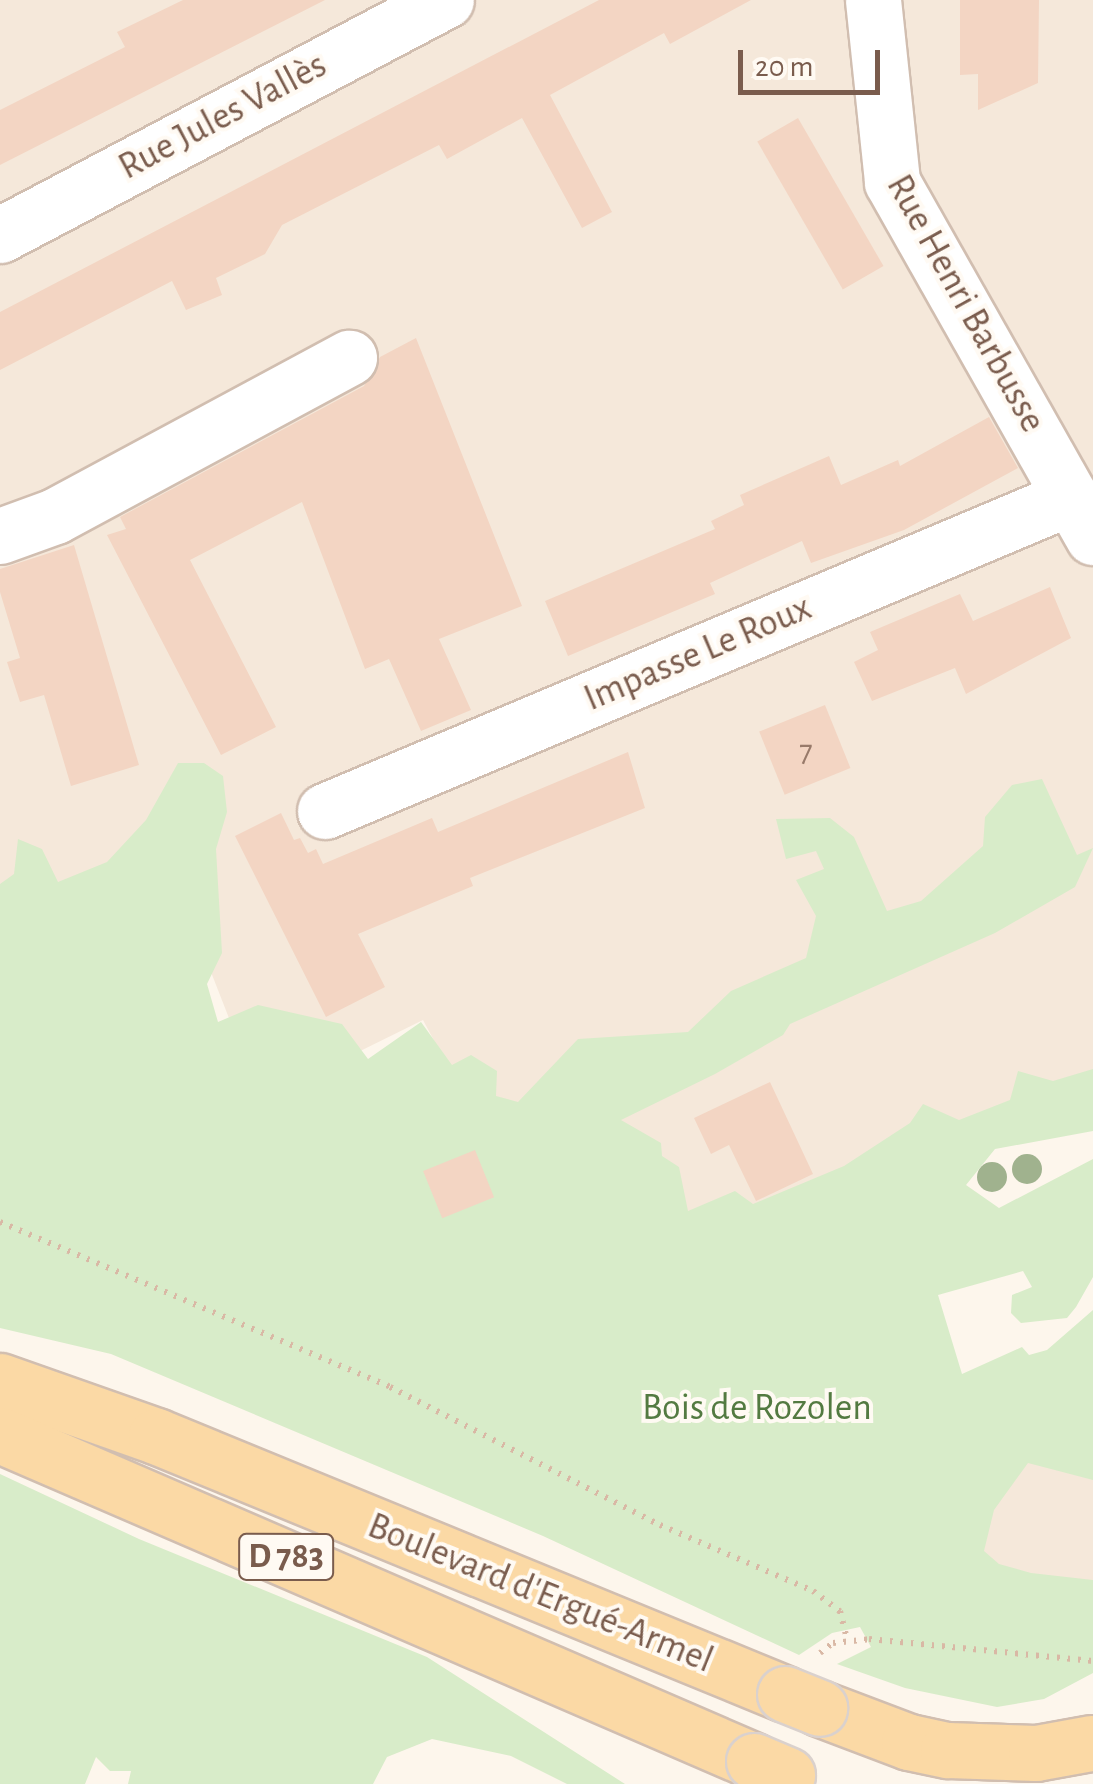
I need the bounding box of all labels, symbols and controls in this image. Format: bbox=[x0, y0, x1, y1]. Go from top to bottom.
scale bar bbox=[743, 30, 886, 92]
street label: Rue Jules Vallès bbox=[111, 43, 335, 191]
text: 20 m bbox=[755, 52, 813, 82]
street label: Rue Henri Barbusse bbox=[875, 167, 1055, 441]
street label: Impasse Le Roux bbox=[578, 586, 818, 722]
house number: 7 bbox=[799, 732, 813, 770]
park label: Bois de Rozolen bbox=[642, 1386, 872, 1432]
street label: Boulevard d'Ergué-Armel bbox=[361, 1504, 719, 1684]
road number: D 783 bbox=[236, 1527, 336, 1587]

